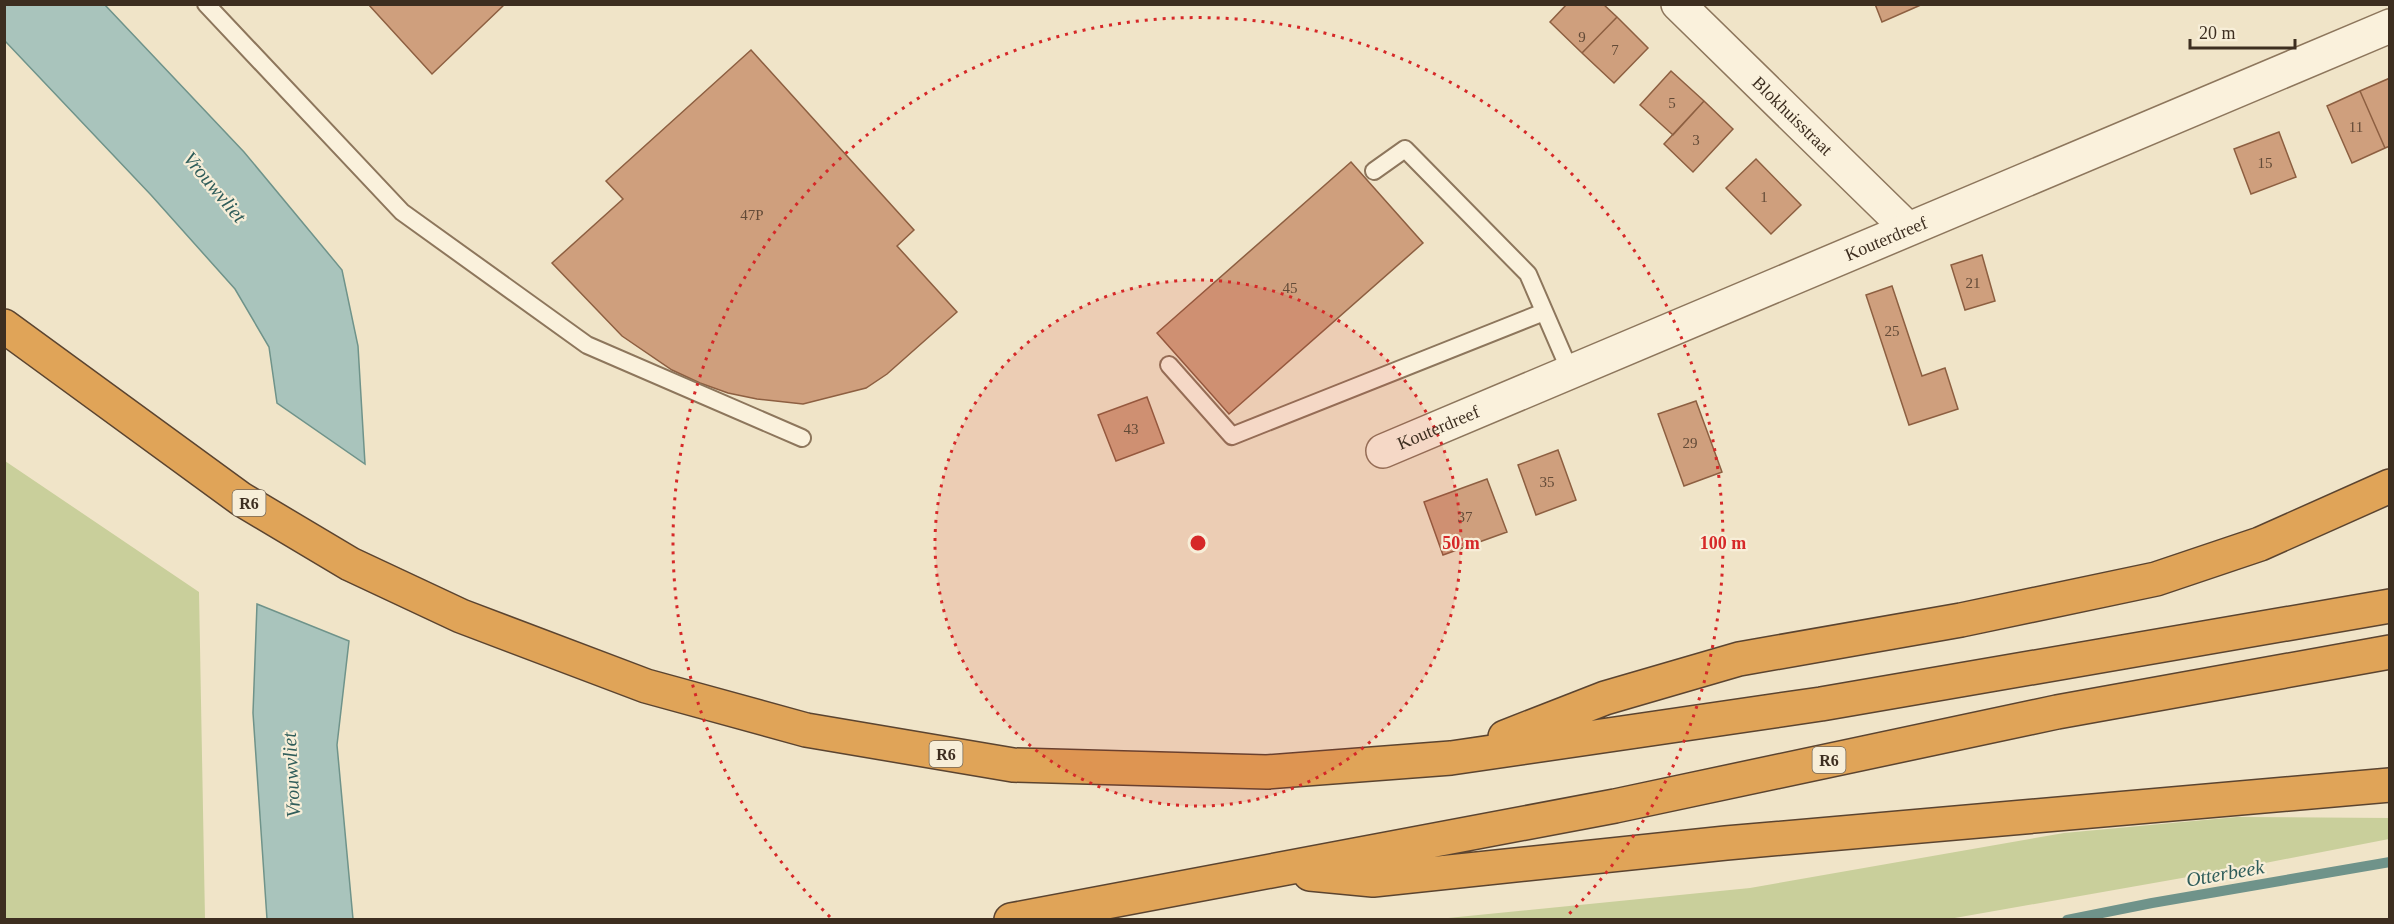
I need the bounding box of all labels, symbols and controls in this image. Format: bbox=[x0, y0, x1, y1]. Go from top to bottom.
scale bar bbox=[2190, 12, 2295, 50]
text: 20 m bbox=[2199, 23, 2236, 43]
house number: 9 bbox=[1578, 29, 1586, 45]
house number: 7 bbox=[1611, 42, 1619, 58]
street label: Blokhuisstraat bbox=[1748, 72, 1837, 159]
house number: 5 bbox=[1668, 95, 1676, 111]
house number: 11 bbox=[2349, 119, 2363, 135]
house number: 3 bbox=[1692, 132, 1700, 148]
water label: Vrouwvliet bbox=[179, 147, 251, 227]
house number: 15 bbox=[2258, 155, 2273, 171]
house number: 1 bbox=[1760, 189, 1768, 205]
house number: 47P bbox=[740, 207, 764, 223]
street label: Kouterdreef bbox=[1842, 213, 1930, 265]
house number: 21 bbox=[1966, 275, 1981, 291]
house number: 45 bbox=[1283, 280, 1298, 296]
house number: 25 bbox=[1885, 323, 1900, 339]
street label: Kouterdreef bbox=[1394, 402, 1482, 454]
house number: 43 bbox=[1124, 421, 1139, 437]
house number: 29 bbox=[1683, 435, 1698, 451]
house number: 35 bbox=[1540, 474, 1555, 490]
road number: R6 bbox=[232, 490, 266, 516]
house number: 37 bbox=[1458, 509, 1473, 525]
centre of rings bbox=[1188, 533, 1208, 553]
text: 50 m bbox=[1442, 533, 1480, 553]
text: 100 m bbox=[1700, 533, 1746, 553]
water label: Vrouwvliet bbox=[278, 731, 304, 818]
road number: R6 bbox=[930, 741, 962, 767]
road number: R6 bbox=[1812, 747, 1846, 773]
water label: Otterbeek bbox=[2184, 855, 2267, 891]

